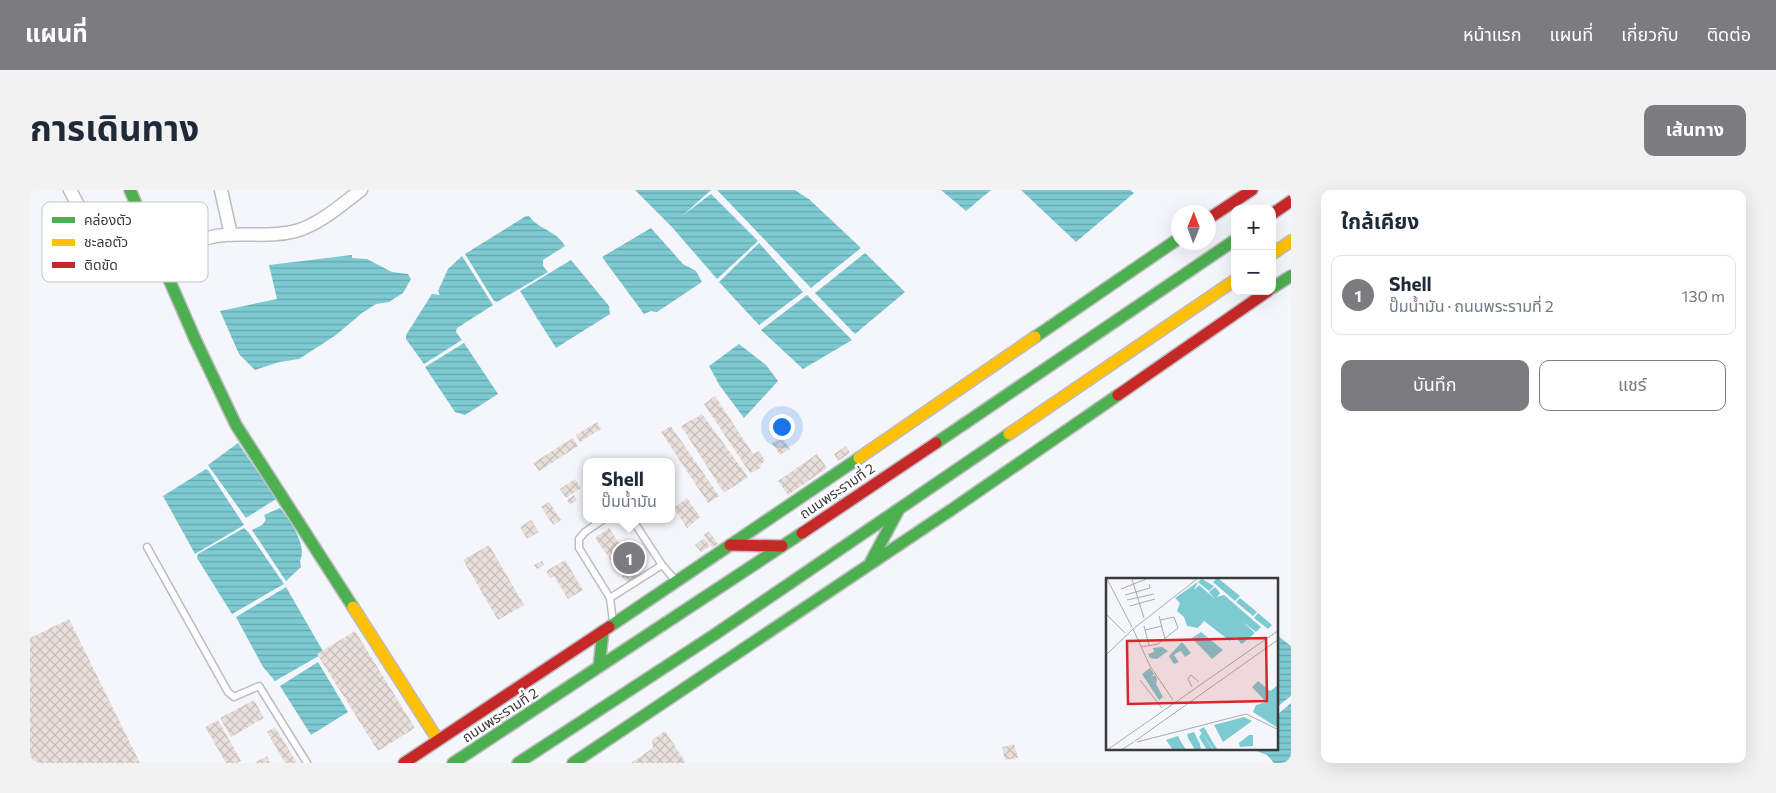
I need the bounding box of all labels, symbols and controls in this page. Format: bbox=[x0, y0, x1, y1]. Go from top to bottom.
text: แผนที่ bbox=[25, 18, 88, 47]
text: หน้าแรก bbox=[1463, 23, 1521, 45]
text: แผนที่ bbox=[1549, 23, 1593, 45]
text: เกี่ยวกับ bbox=[1621, 23, 1679, 45]
text: ติดต่อ bbox=[1707, 23, 1751, 45]
text: การเดินทาง bbox=[30, 105, 199, 148]
button: เส้นทาง bbox=[1644, 105, 1746, 156]
legend bbox=[42, 202, 208, 282]
north arrow bbox=[1171, 205, 1216, 250]
map controls bbox=[1231, 205, 1276, 295]
button: + bbox=[1231, 205, 1276, 250]
text: ใกล้เคียง bbox=[1341, 208, 1419, 233]
text: คล่องตัว bbox=[84, 211, 132, 228]
text: ชะลอตัว bbox=[84, 233, 128, 250]
button: − bbox=[1231, 250, 1276, 295]
text: ติดขัด bbox=[84, 256, 118, 273]
text: Shell bbox=[1389, 272, 1432, 295]
text: 1 bbox=[1354, 286, 1362, 305]
text: 130 m bbox=[1682, 286, 1725, 305]
text: ปั๊มน้ำมัน · ถนนพระรามที่ 2 bbox=[1389, 296, 1554, 315]
button: บันทึก bbox=[1341, 360, 1529, 411]
button: แชร์ bbox=[1539, 360, 1726, 411]
your location bbox=[769, 414, 795, 440]
popup bbox=[583, 458, 675, 523]
street label: ถนนพระรามที่ 2 bbox=[795, 458, 878, 522]
text: Shell bbox=[601, 467, 644, 490]
text: ปั๊มน้ำมัน bbox=[601, 491, 657, 510]
pin: 1 bbox=[613, 539, 645, 577]
inset map bbox=[1106, 578, 1278, 750]
street label: ถนนพระรามที่ 2 bbox=[458, 683, 541, 745]

